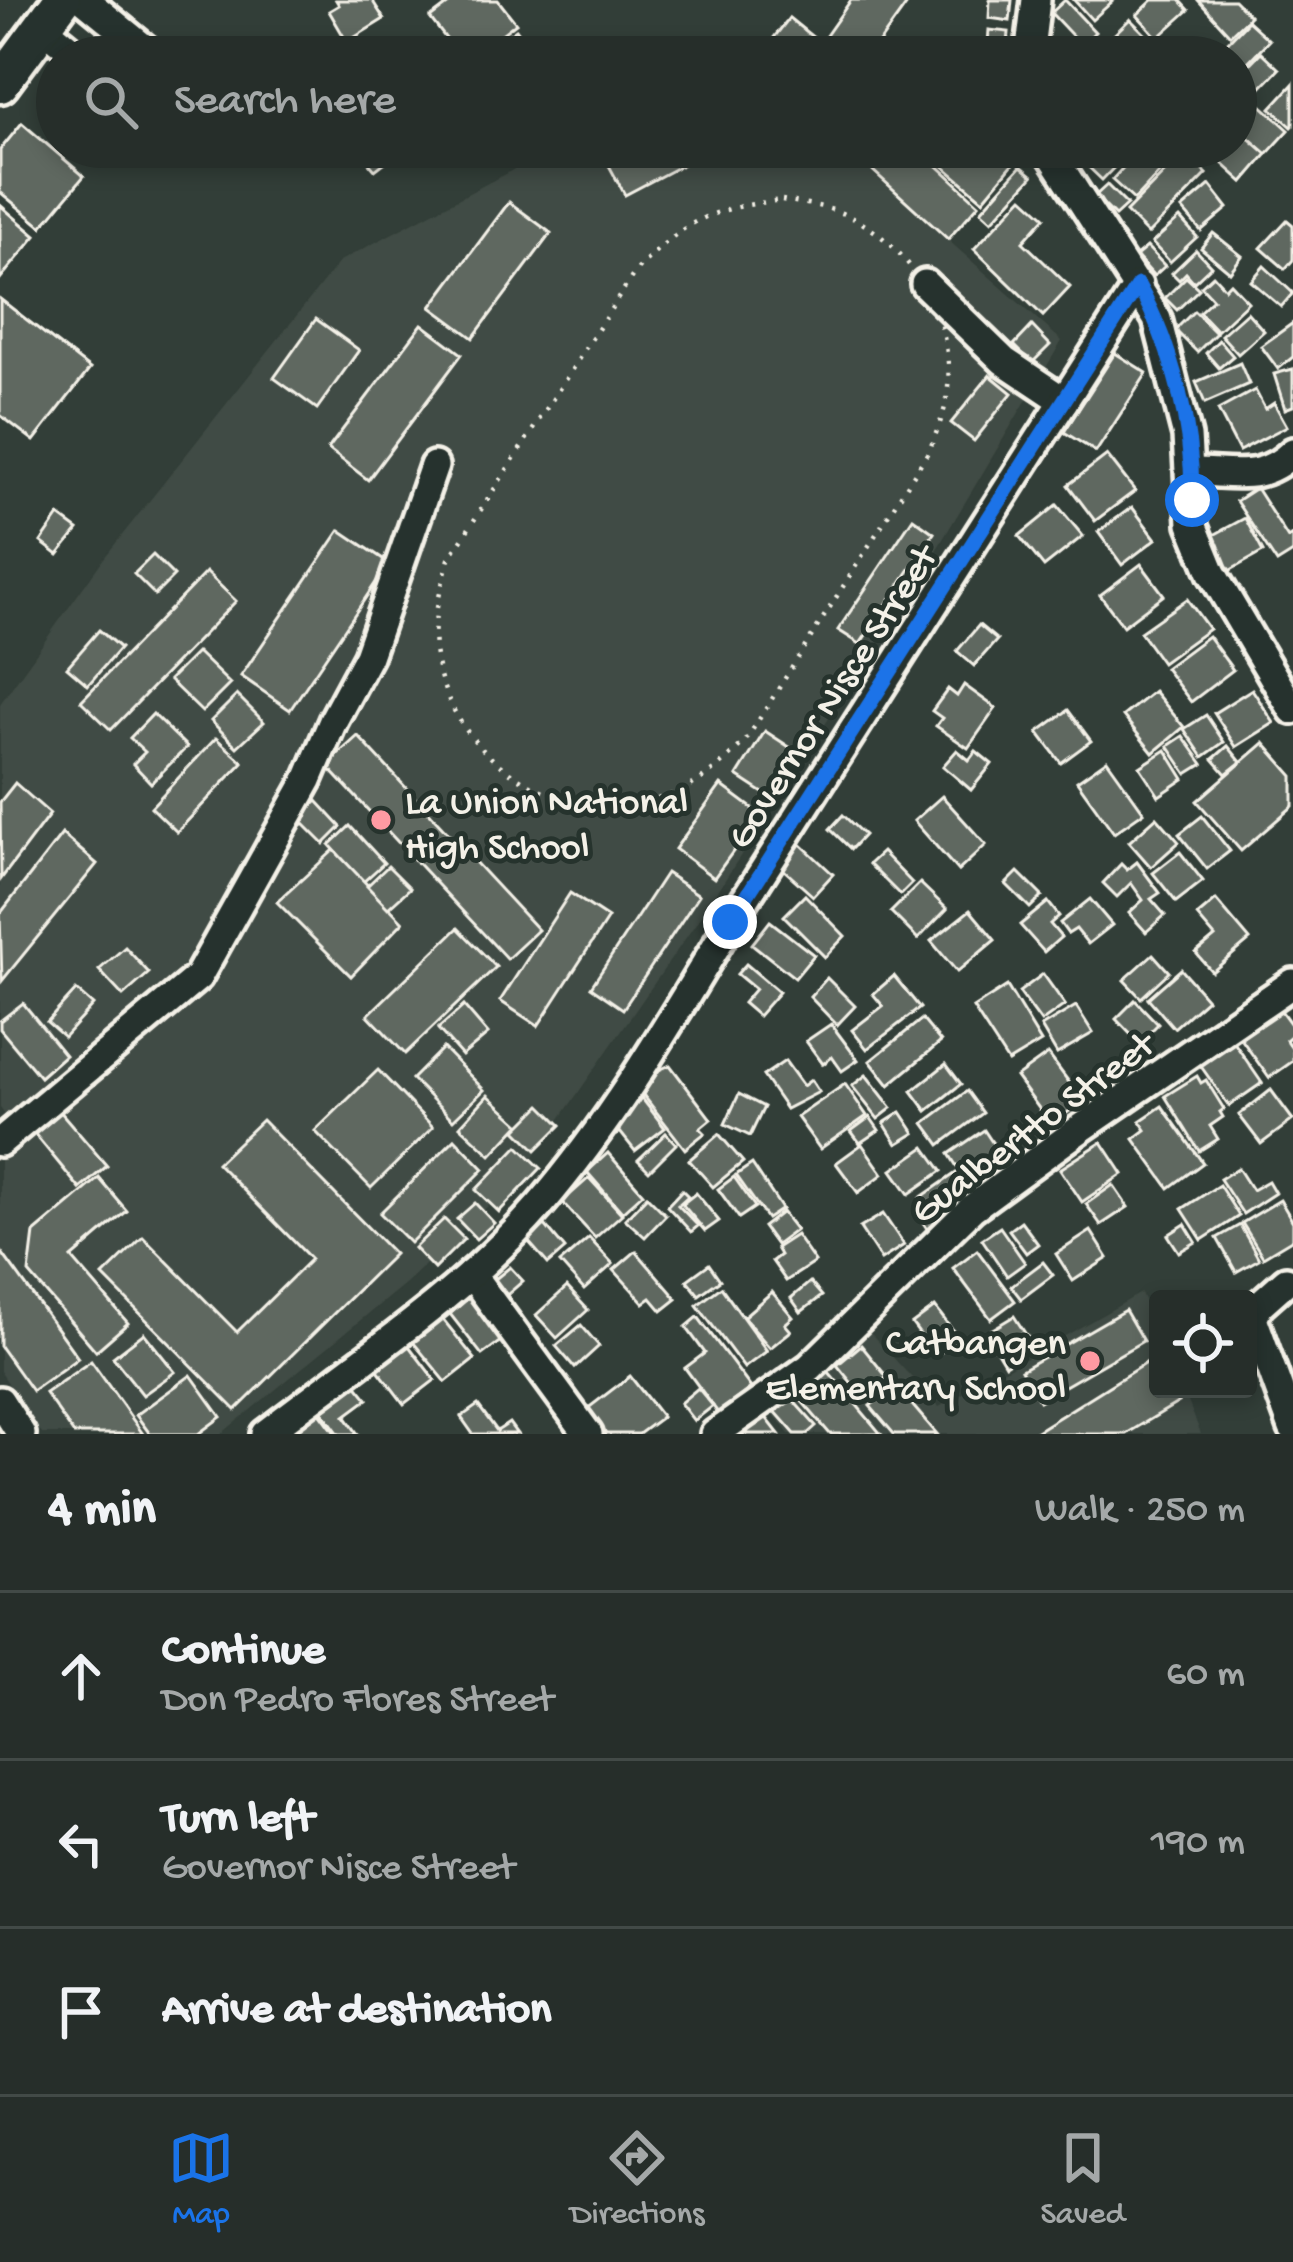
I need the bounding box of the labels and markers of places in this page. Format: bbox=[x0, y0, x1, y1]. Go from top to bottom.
place label: La Union National High School bbox=[405, 782, 688, 873]
marker: La Union National High School bbox=[368, 807, 394, 833]
place label: Catbangen Elementary School bbox=[765, 1323, 1066, 1414]
marker: Catbangen Elementary School bbox=[1077, 1348, 1103, 1374]

